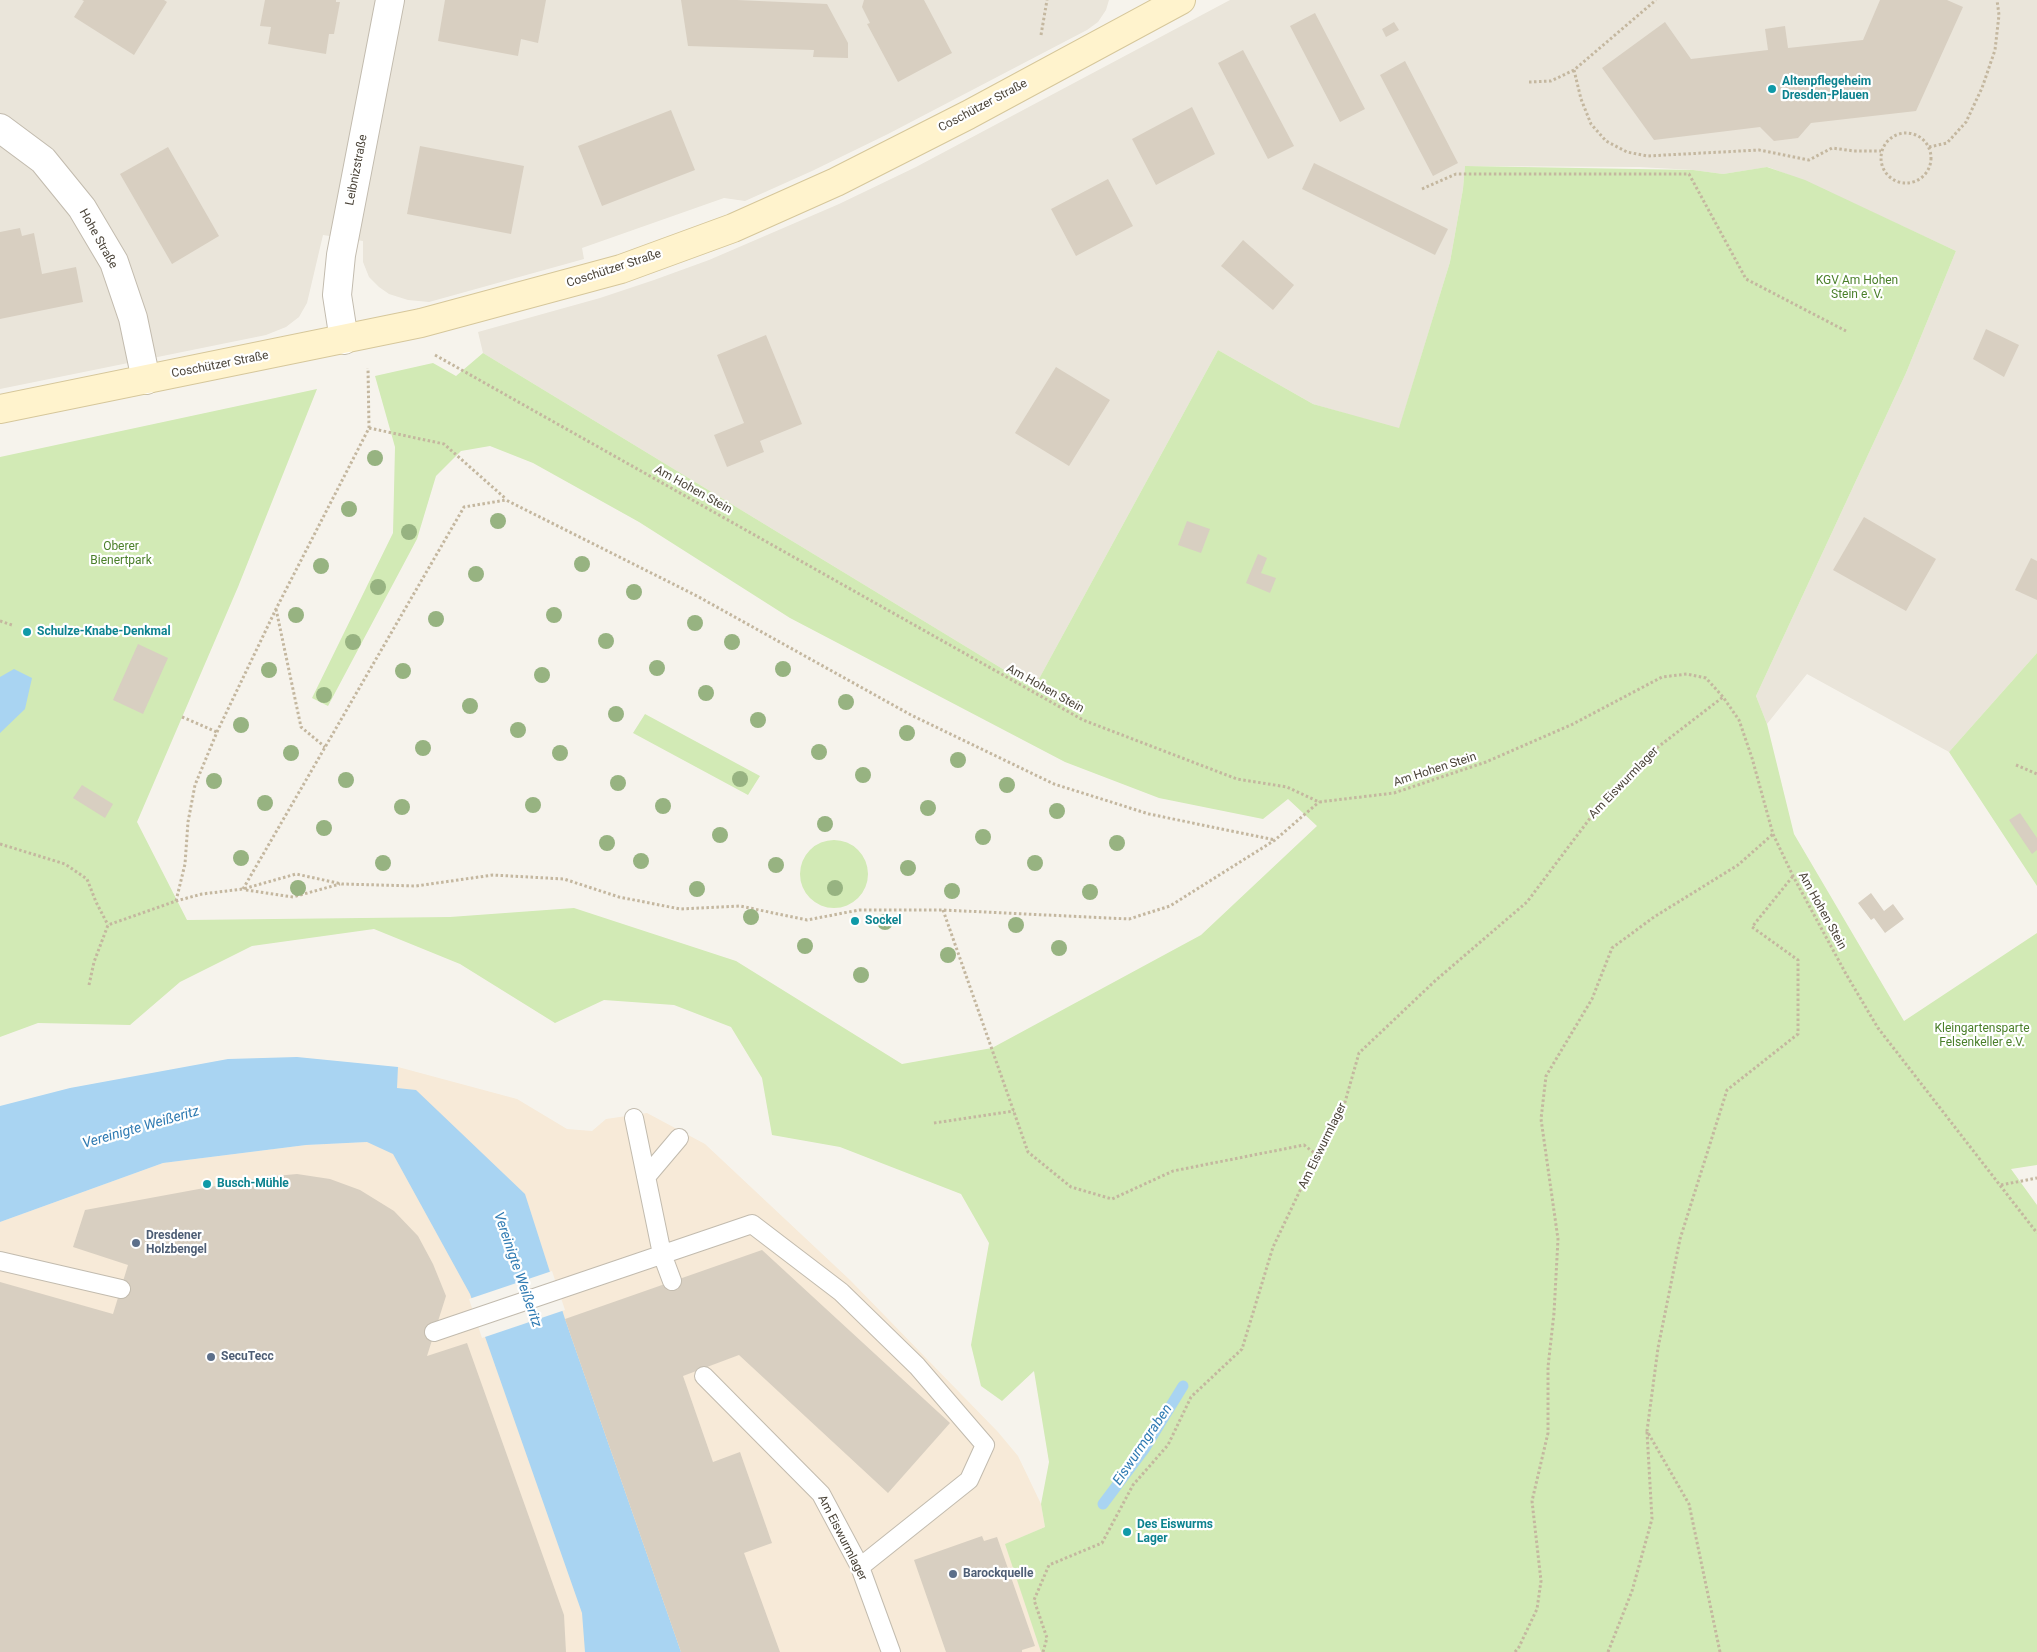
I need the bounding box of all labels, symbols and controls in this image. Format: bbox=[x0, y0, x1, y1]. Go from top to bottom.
place label: Altenpflegeheim Dresden-Plauen bbox=[1782, 75, 1871, 103]
street label: Coschützer Straße bbox=[936, 77, 1030, 135]
marker: Altenpflegeheim Dresden-Plauen bbox=[1766, 83, 1778, 95]
street label: Leibnizstraße bbox=[343, 133, 371, 207]
street label: Hohe Straße bbox=[76, 207, 120, 271]
street label: Coschützer Straße bbox=[565, 247, 663, 291]
park label: KGV Am Hohen Stein e. V. bbox=[1816, 274, 1898, 302]
street label: Coschützer Straße bbox=[170, 349, 270, 381]
street label: Am Hohen Stein bbox=[652, 463, 734, 517]
park label: Oberer Bienertpark bbox=[90, 540, 152, 568]
place label: Schulze-Knabe-Denkmal bbox=[37, 625, 171, 639]
marker: Schulze-Knabe-Denkmal bbox=[21, 626, 33, 638]
street label: Am Hohen Stein bbox=[1004, 662, 1086, 716]
street label: Am Eiswurmlager bbox=[1586, 744, 1662, 822]
street label: Am Hohen Stein bbox=[1392, 750, 1478, 790]
street label: Am Hohen Stein bbox=[1795, 870, 1849, 952]
place label: Sockel bbox=[865, 914, 901, 928]
marker: Sockel bbox=[849, 915, 861, 927]
park label: Kleingartensparte Felsenkeller e.V. bbox=[1934, 1022, 2030, 1050]
street label: Am Eiswurmlager bbox=[1296, 1101, 1350, 1191]
water label: Vereinigte Weißeritz bbox=[81, 1103, 201, 1153]
place label: Busch-Mühle bbox=[217, 1177, 289, 1191]
marker: Busch-Mühle bbox=[201, 1178, 213, 1190]
water label: Vereinigte Weißeritz bbox=[489, 1210, 545, 1330]
place label: Dresdener Holzbengel bbox=[146, 1229, 207, 1257]
marker: Dresdener Holzbengel bbox=[130, 1237, 142, 1249]
place label: SecuTecc bbox=[221, 1350, 274, 1364]
marker: SecuTecc bbox=[205, 1351, 217, 1363]
water label: Eiswurmgraben bbox=[1110, 1401, 1176, 1489]
street label: Am Eiswurmlager bbox=[814, 1493, 870, 1583]
place label: Des Eiswurms Lager bbox=[1137, 1518, 1213, 1546]
marker: Des Eiswurms Lager bbox=[1121, 1526, 1133, 1538]
place label: Barockquelle bbox=[963, 1567, 1033, 1581]
marker: Barockquelle bbox=[947, 1568, 959, 1580]

